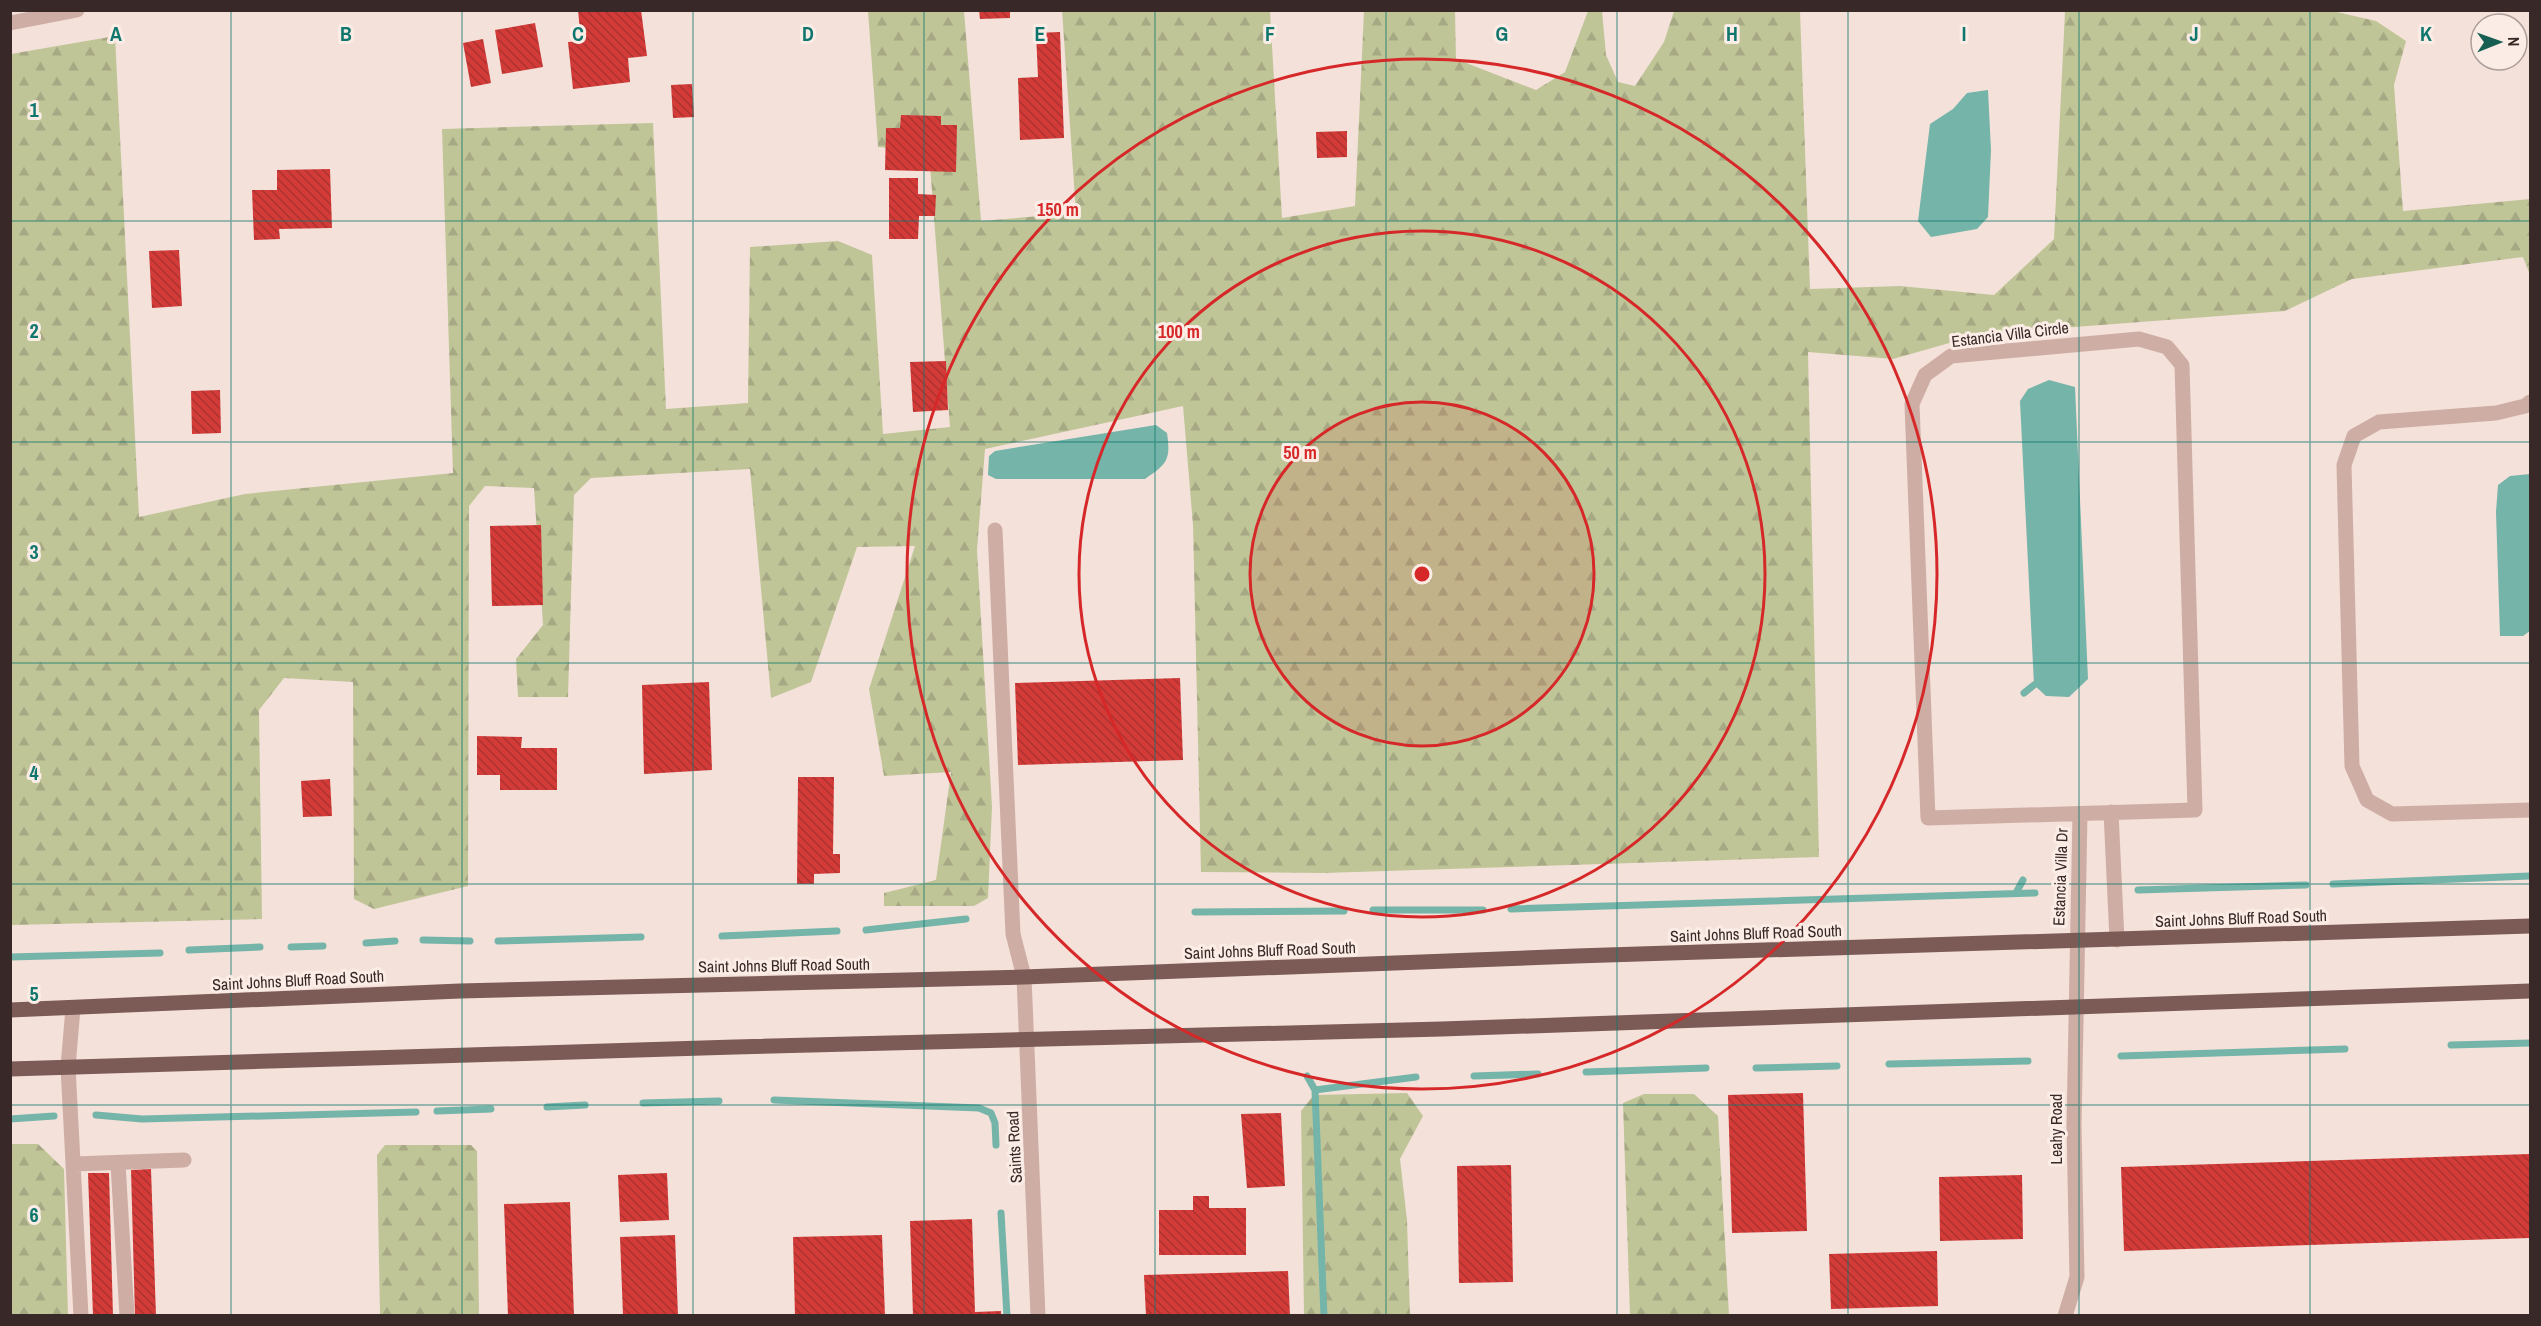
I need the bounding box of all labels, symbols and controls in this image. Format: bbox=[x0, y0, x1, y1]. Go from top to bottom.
north arrow bbox=[2469, 12, 2529, 72]
text: A bbox=[110, 20, 122, 47]
text: B bbox=[340, 20, 352, 47]
text: C bbox=[572, 20, 584, 47]
text: D bbox=[802, 20, 814, 47]
text: E bbox=[1035, 20, 1046, 47]
text: F bbox=[1265, 20, 1275, 47]
text: G bbox=[1496, 20, 1508, 47]
text: H bbox=[1726, 20, 1738, 47]
text: I bbox=[1962, 20, 1966, 47]
text: J bbox=[2189, 20, 2199, 47]
text: K bbox=[2420, 20, 2432, 47]
text: N bbox=[2503, 37, 2525, 47]
text: 1 bbox=[29, 96, 39, 123]
text: 150 m bbox=[1037, 197, 1079, 222]
street label: Estancia Villa Circle bbox=[1950, 316, 2070, 352]
text: 2 bbox=[29, 317, 39, 344]
text: 100 m bbox=[1158, 319, 1200, 344]
text: 50 m bbox=[1283, 440, 1317, 465]
text: 3 bbox=[29, 538, 39, 565]
centre of rings bbox=[1412, 564, 1432, 584]
text: 4 bbox=[29, 759, 39, 786]
street label: Estancia Villa Dr bbox=[2047, 827, 2073, 926]
street label: Saint Johns Bluff Road South bbox=[2155, 904, 2327, 932]
street label: Saint Johns Bluff Road South bbox=[1670, 919, 1842, 947]
street label: Saint Johns Bluff Road South bbox=[1184, 936, 1356, 964]
street label: Saint Johns Bluff Road South bbox=[698, 953, 870, 977]
street label: Saint Johns Bluff Road South bbox=[212, 965, 384, 995]
text: 5 bbox=[29, 980, 39, 1007]
street label: Leahy Road bbox=[2045, 1094, 2067, 1164]
street label: Saints Road bbox=[1001, 1110, 1027, 1184]
text: 6 bbox=[29, 1201, 39, 1228]

